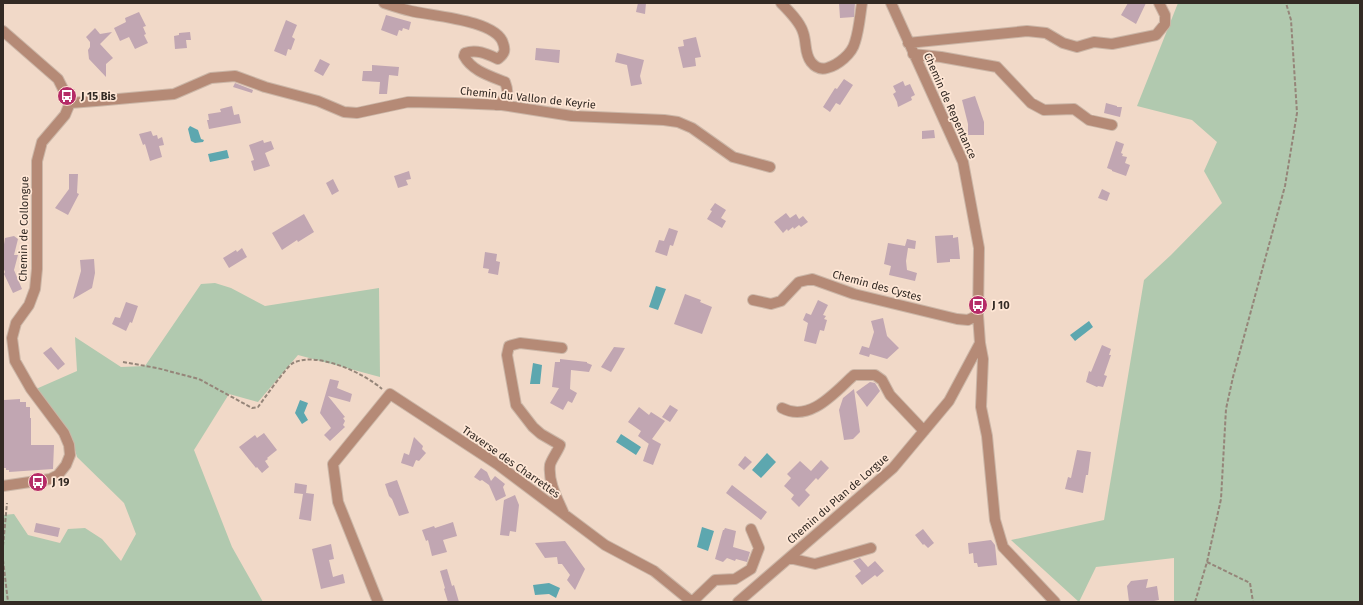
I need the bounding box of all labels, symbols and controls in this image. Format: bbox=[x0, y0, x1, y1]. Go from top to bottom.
street label: Chemin de Repentance bbox=[921, 51, 979, 161]
street label: Chemin du Vallon de Keyrie bbox=[459, 84, 597, 112]
bus stop icon: J 15 Bis bbox=[56, 85, 78, 107]
place label: J 15 Bis bbox=[80, 90, 117, 103]
street label: Chemin de Collongue bbox=[17, 176, 31, 282]
street label: Chemin des Cystes bbox=[831, 268, 923, 304]
bus stop icon: J 10 bbox=[967, 294, 989, 316]
place label: J 10 bbox=[991, 299, 1010, 312]
street label: Traverse des Charrettes bbox=[459, 423, 563, 501]
street label: Chemin du Plan de Lorgue bbox=[785, 451, 891, 547]
bus stop icon: J 19 bbox=[27, 471, 49, 493]
place label: J 19 bbox=[51, 476, 69, 489]

